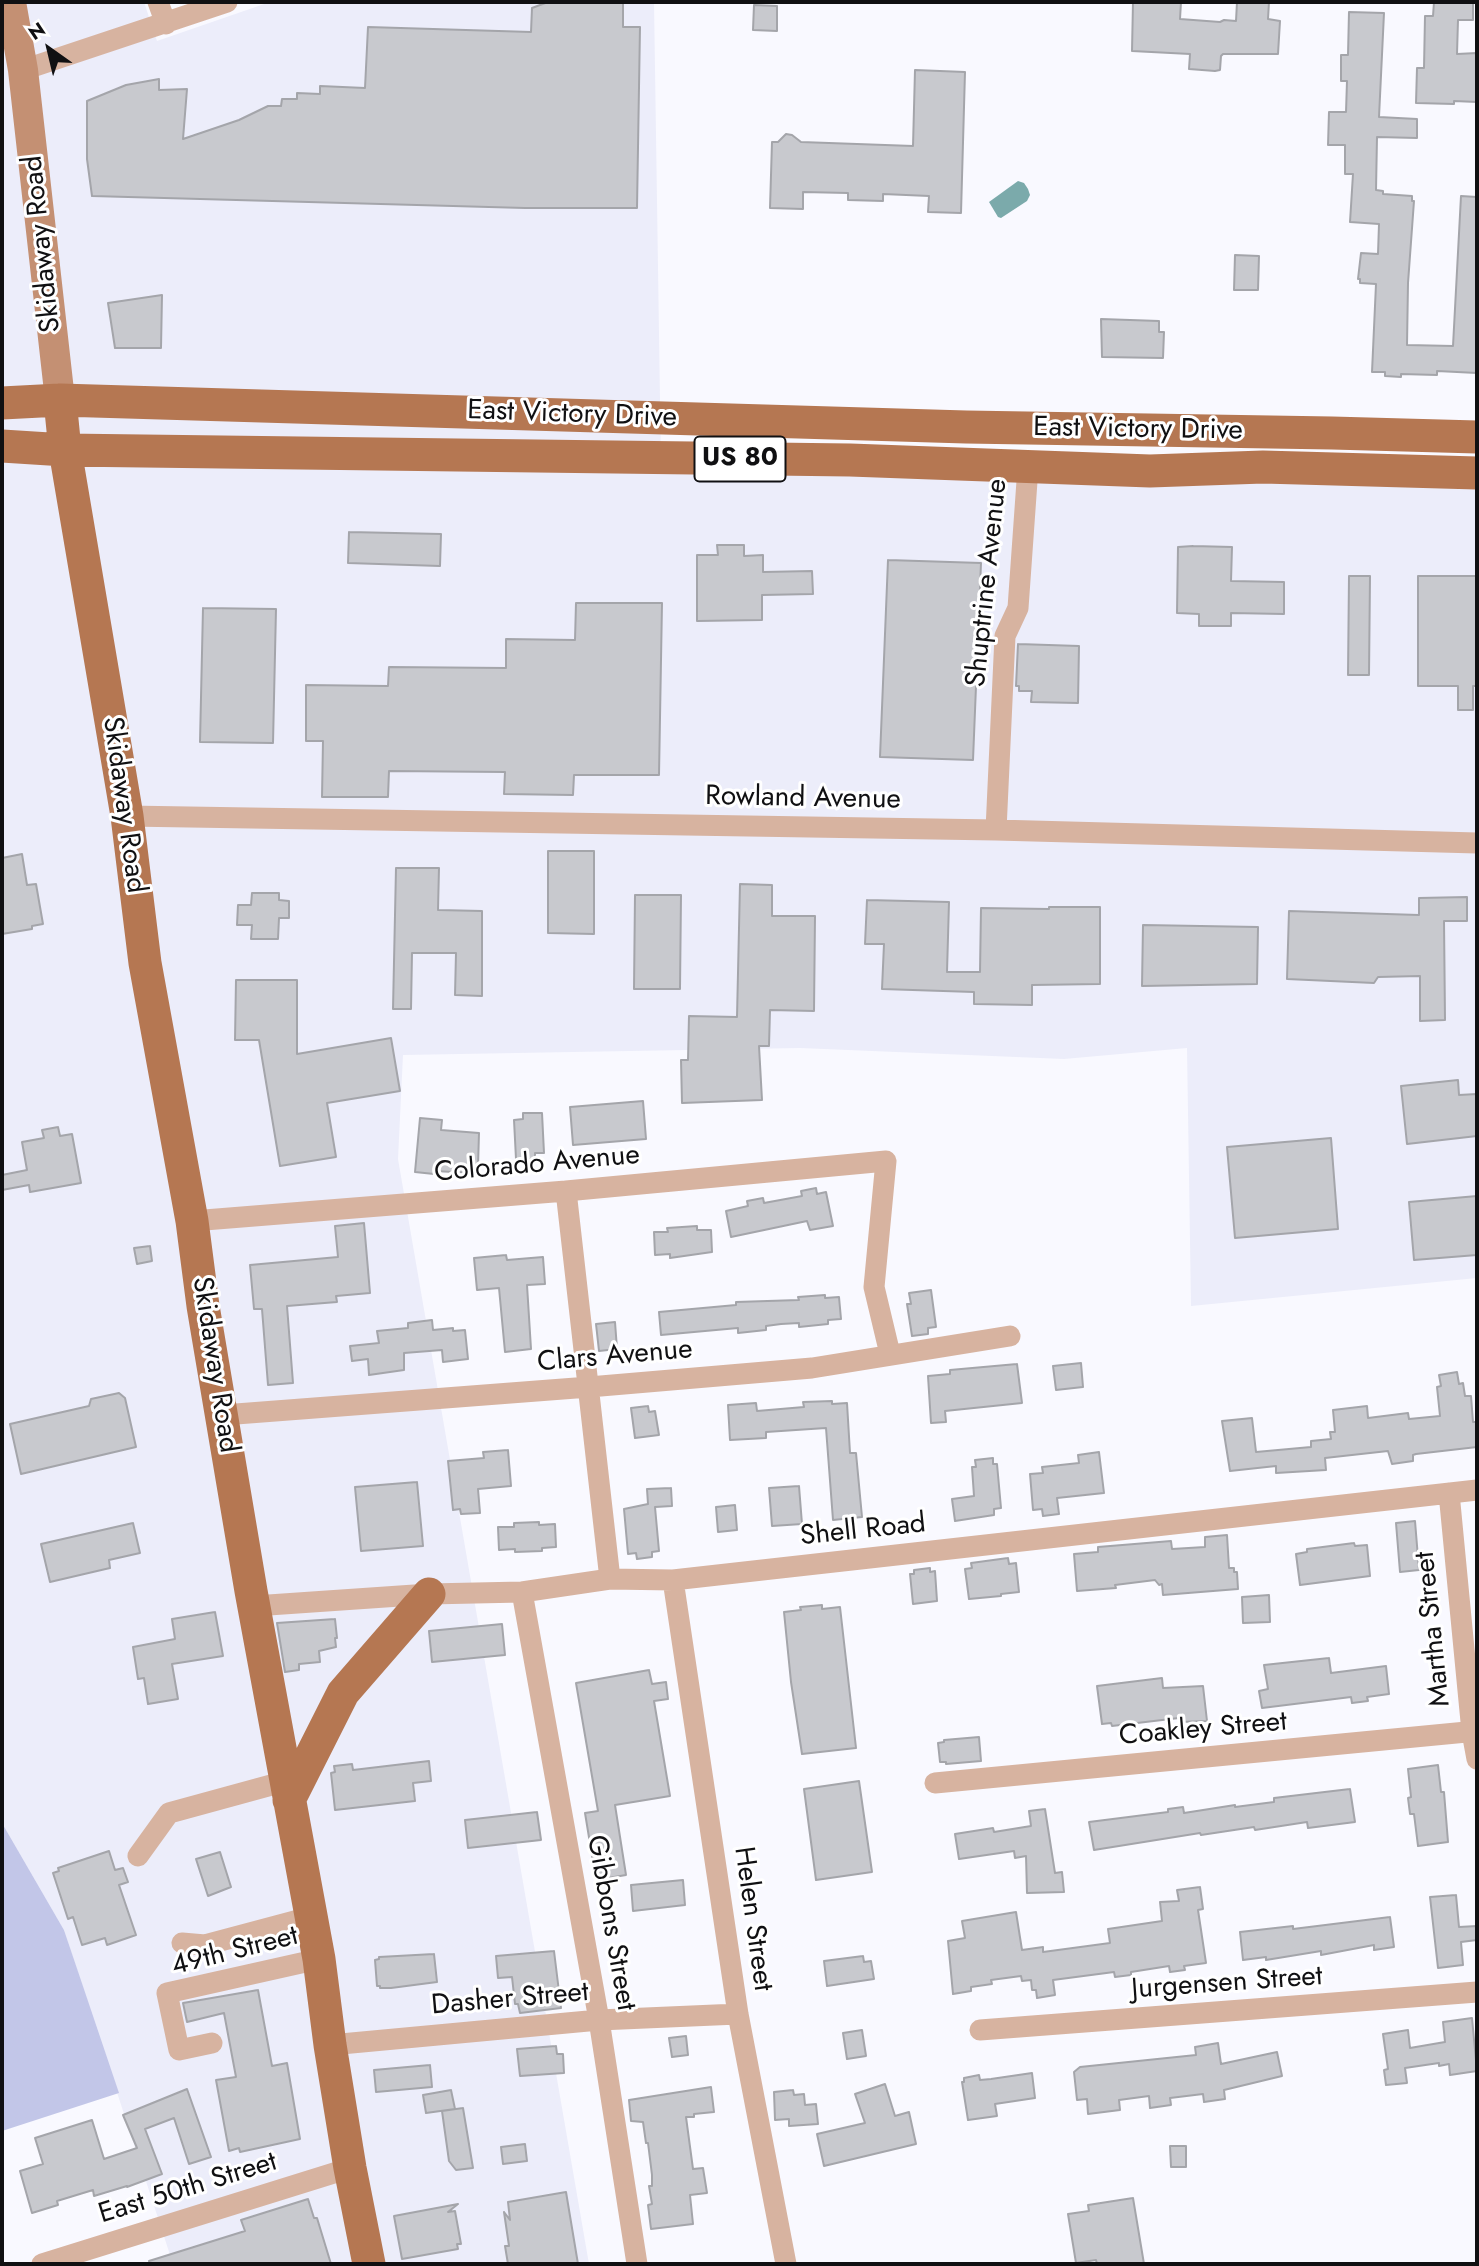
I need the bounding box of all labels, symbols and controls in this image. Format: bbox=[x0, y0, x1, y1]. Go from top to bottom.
north arrow bbox=[14, 14, 84, 84]
text: N bbox=[23, 16, 51, 47]
street label: Skidaway Road bbox=[17, 154, 69, 334]
street label: East Victory Drive bbox=[467, 395, 677, 435]
street label: East Victory Drive bbox=[1033, 411, 1243, 449]
road number: US 80 bbox=[694, 436, 786, 481]
street label: Shuptrine Avenue bbox=[960, 477, 1016, 689]
street label: Skidaway Road bbox=[94, 715, 152, 895]
street label: Rowland Avenue bbox=[705, 780, 901, 818]
street label: Colorado Avenue bbox=[433, 1139, 641, 1191]
street label: Skidaway Road bbox=[184, 1275, 244, 1455]
street label: Clars Avenue bbox=[536, 1333, 694, 1381]
street label: Shell Road bbox=[799, 1508, 927, 1554]
street label: Martha Street bbox=[1409, 1550, 1459, 1708]
street label: Coakley Street bbox=[1118, 1706, 1288, 1754]
street label: Gibbons Street bbox=[578, 1833, 642, 2013]
street label: Helen Street bbox=[725, 1845, 779, 1993]
street label: 49th Street bbox=[168, 1920, 302, 1984]
street label: Jurgensen Street bbox=[1130, 1961, 1324, 2007]
street label: Dasher Street bbox=[430, 1976, 590, 2024]
street label: East 50th Street bbox=[95, 2146, 281, 2232]

